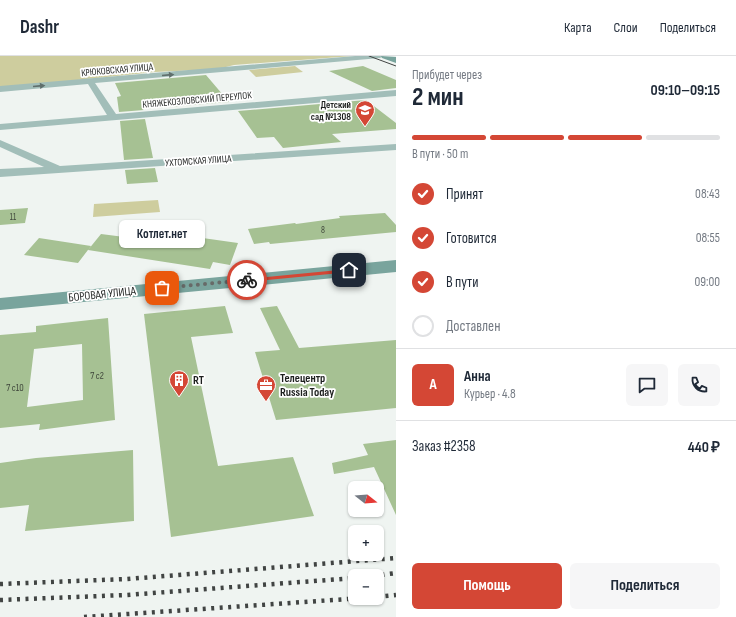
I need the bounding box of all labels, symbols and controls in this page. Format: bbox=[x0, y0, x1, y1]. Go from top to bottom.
text: Dashr bbox=[20, 16, 59, 39]
text: Карта bbox=[564, 19, 592, 36]
text: Слои bbox=[614, 19, 638, 36]
text: Поделиться bbox=[660, 19, 716, 36]
street label: КРЮКОВСКАЯ УЛИЦА bbox=[81, 61, 154, 79]
text: Прибудет через bbox=[412, 67, 482, 83]
one-way arrow bbox=[162, 71, 174, 78]
text: 09:10–09:15 bbox=[651, 81, 720, 100]
one-way arrow bbox=[33, 82, 45, 89]
text: 2 мин bbox=[412, 82, 464, 113]
street label: КНЯЖЕКОЗЛОВСКИЙ ПЕРЕУЛОК bbox=[142, 89, 253, 111]
place label: Детский сад №1308 bbox=[311, 99, 351, 123]
school or university icon: Детский сад №1308 bbox=[354, 99, 376, 127]
text: В пути · 50 m bbox=[412, 146, 468, 162]
street label: УХТОМСКАЯ УЛИЦА bbox=[165, 153, 232, 169]
icon: check bbox=[412, 183, 434, 205]
text: Принят bbox=[446, 185, 483, 204]
text: 08:43 bbox=[695, 186, 720, 202]
house number: 11 bbox=[10, 212, 17, 223]
callout: Котлет.нет bbox=[119, 220, 205, 248]
house number: 8 bbox=[321, 225, 325, 236]
text: Котлет.нет bbox=[137, 226, 187, 242]
icon: check bbox=[412, 227, 434, 249]
text: Готовится bbox=[446, 229, 497, 248]
text: 08:55 bbox=[696, 230, 720, 246]
pin bbox=[332, 253, 366, 287]
icon: home bbox=[338, 259, 360, 281]
courier bbox=[227, 260, 267, 300]
icon: bike bbox=[236, 269, 258, 291]
pin bbox=[145, 271, 179, 305]
icon: check bbox=[412, 271, 434, 293]
text: В пути bbox=[446, 273, 478, 292]
text: 09:00 bbox=[694, 274, 720, 290]
icon: bag bbox=[151, 277, 173, 299]
street label: БОРОВАЯ УЛИЦА bbox=[67, 283, 137, 306]
text: Доставлен bbox=[446, 317, 500, 336]
button: chat bbox=[626, 364, 668, 406]
button: phone bbox=[678, 364, 720, 406]
text: Анна bbox=[464, 367, 491, 386]
building icon: RT bbox=[168, 369, 190, 397]
house number: 7 с2 bbox=[90, 370, 104, 382]
place label: Телецентр Russia Today bbox=[280, 371, 334, 400]
place label: RT bbox=[193, 373, 204, 388]
office icon: Телецентр Russia Today bbox=[255, 374, 277, 402]
text: А bbox=[429, 375, 437, 394]
house number: 7 с10 bbox=[6, 382, 24, 394]
text: Курьер · 4.8 bbox=[464, 386, 516, 402]
text: Заказ #2358 bbox=[412, 437, 476, 456]
text: 440 ₽ bbox=[688, 438, 720, 457]
north arrow bbox=[348, 481, 384, 517]
map controls bbox=[348, 481, 384, 605]
button: + bbox=[348, 525, 384, 561]
button: Помощь bbox=[412, 563, 562, 609]
button: Поделиться bbox=[570, 563, 720, 609]
button: − bbox=[348, 569, 384, 605]

